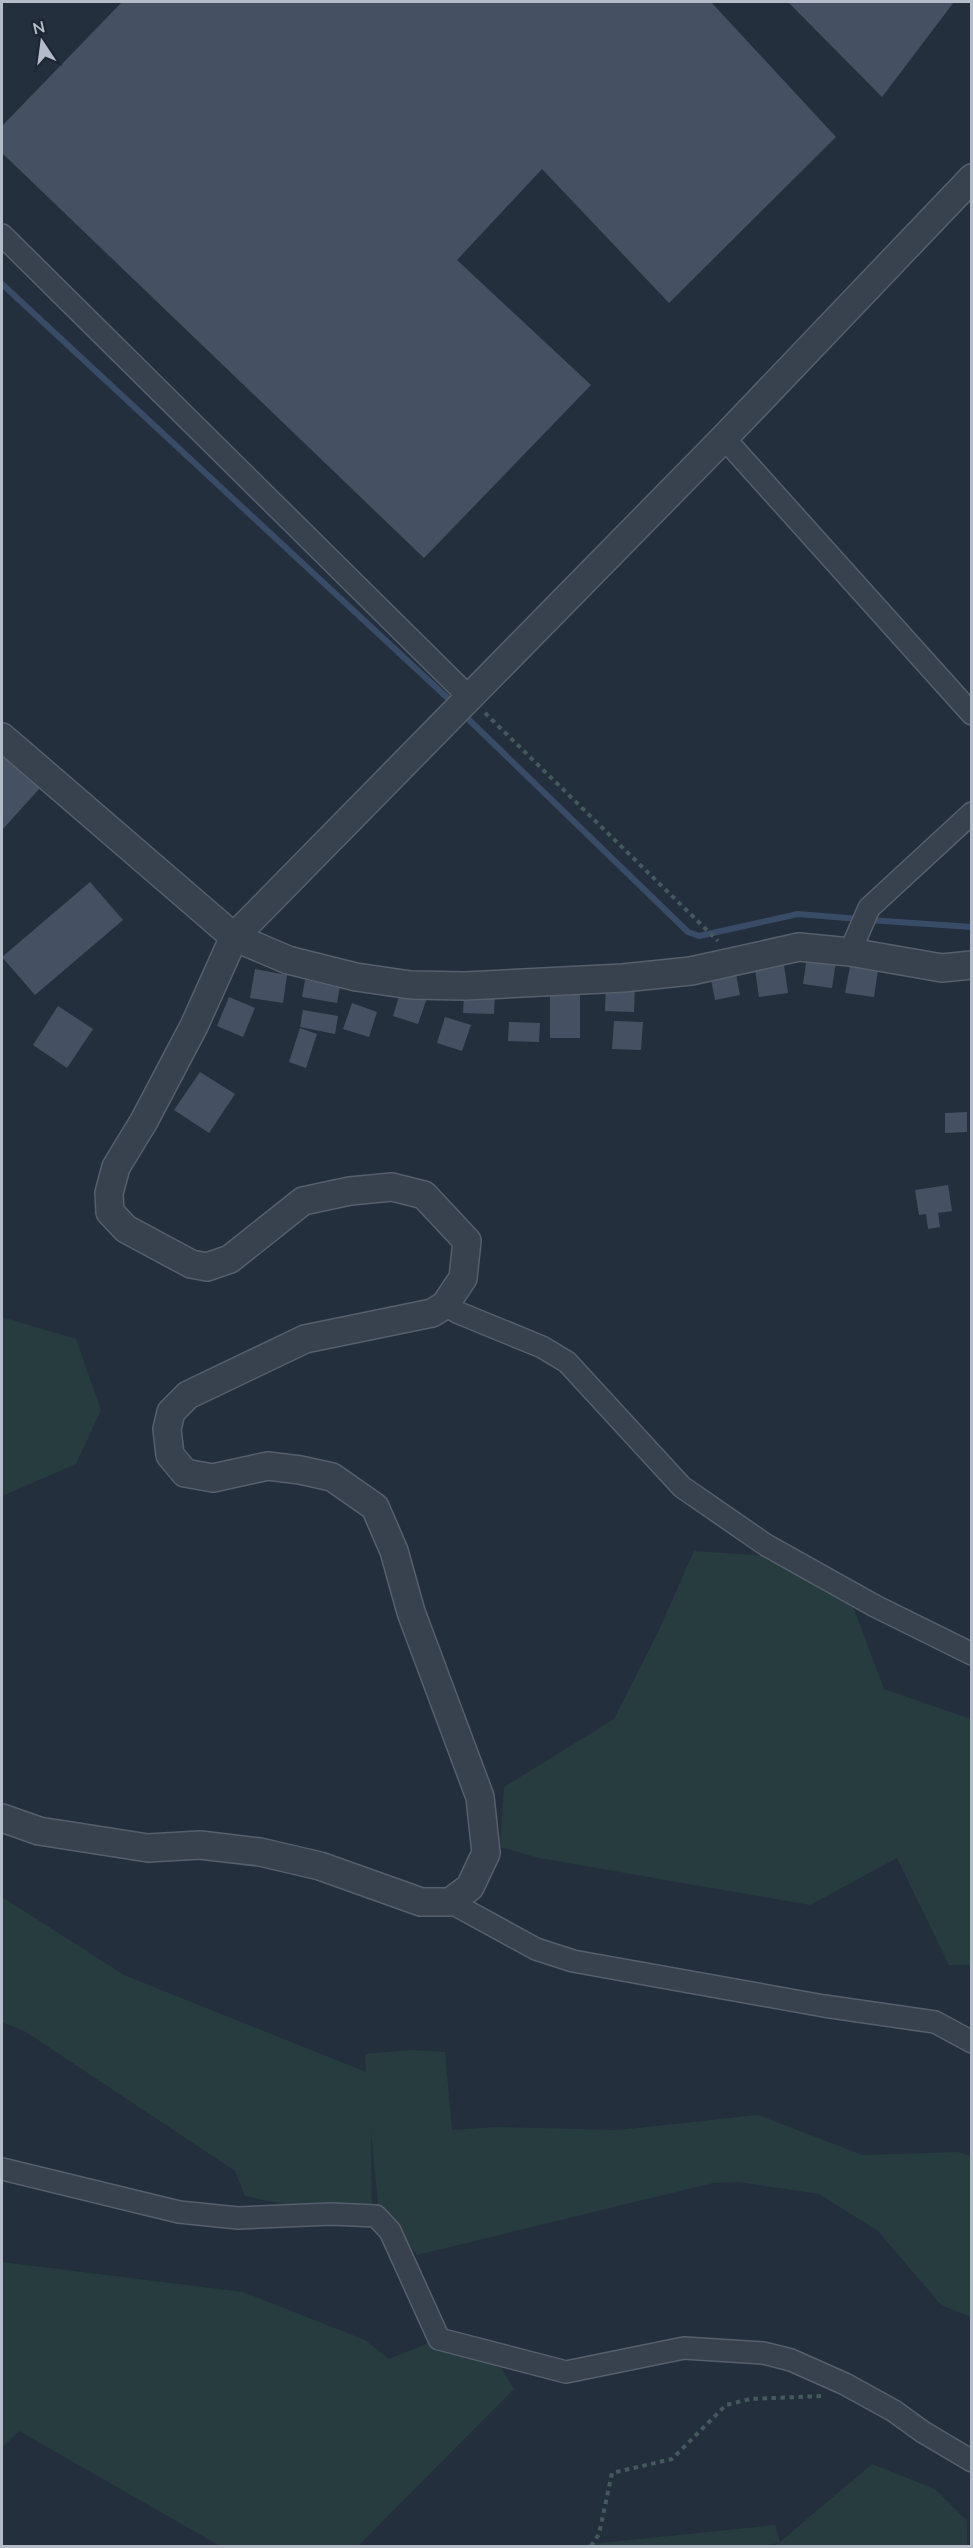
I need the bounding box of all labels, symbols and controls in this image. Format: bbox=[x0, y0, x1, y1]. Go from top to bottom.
north arrow bbox=[12, 12, 72, 72]
text: N bbox=[31, 16, 47, 40]

